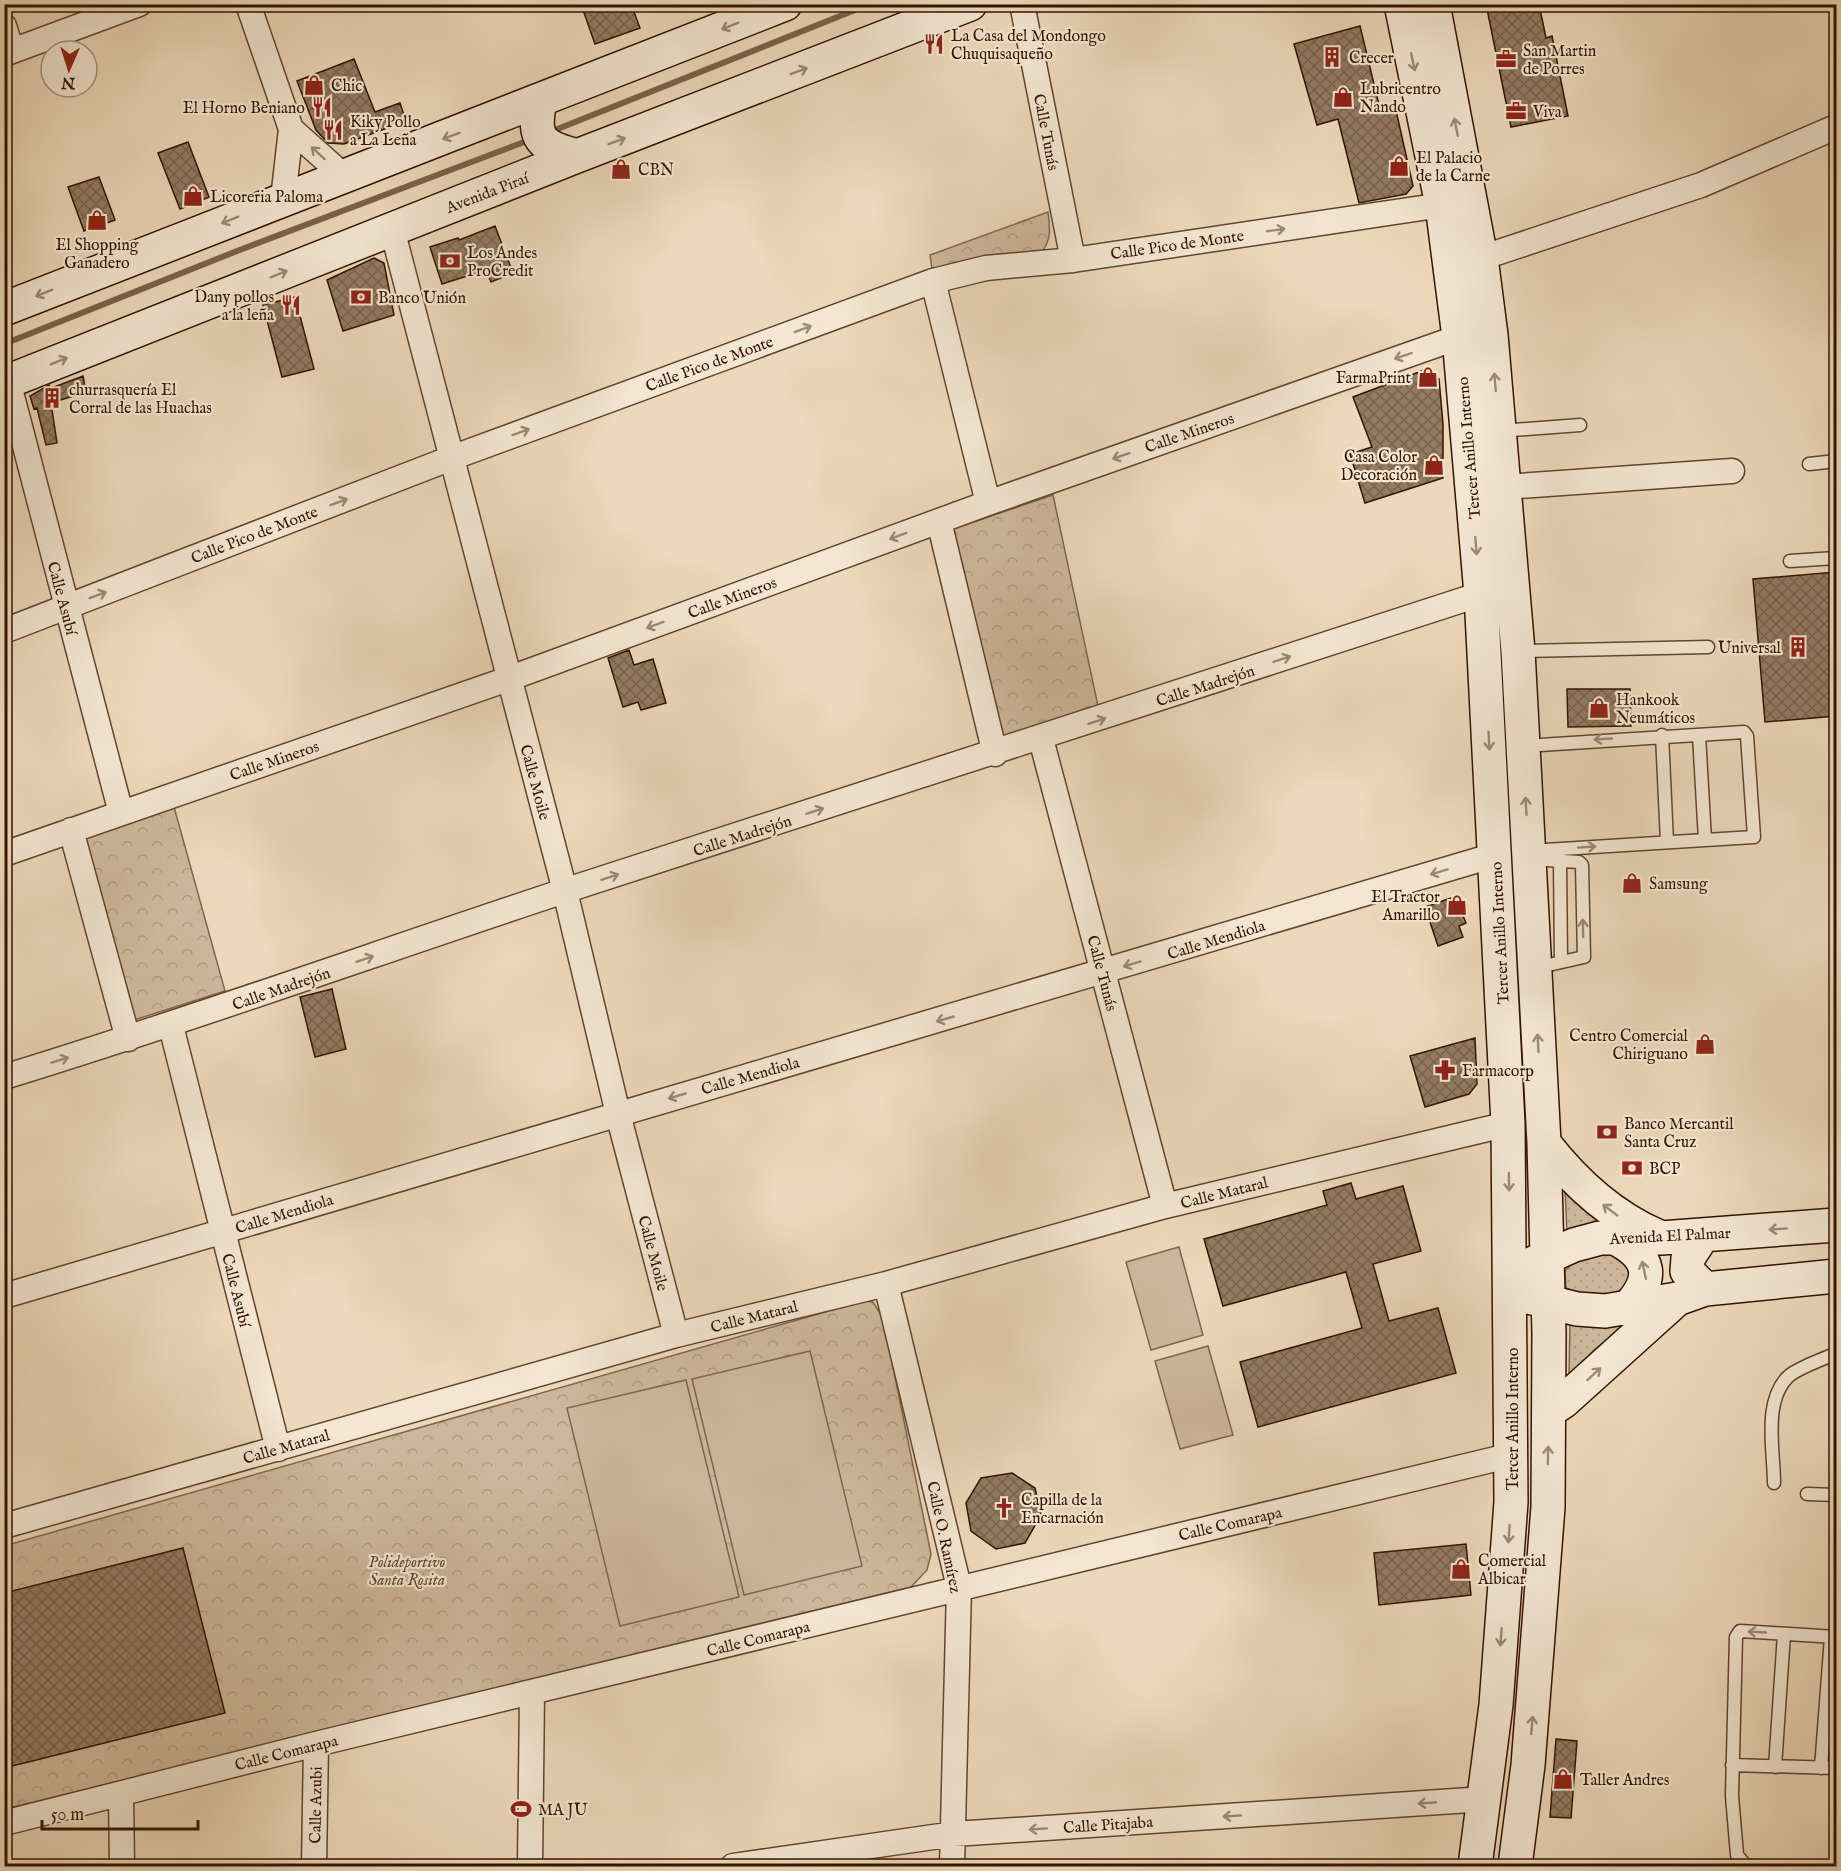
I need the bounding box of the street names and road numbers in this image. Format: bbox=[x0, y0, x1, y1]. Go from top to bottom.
street label: Calle Tunás bbox=[1028, 92, 1062, 173]
street label: Avenida Piraí bbox=[443, 168, 534, 219]
street label: Calle Pico de Monte bbox=[1109, 227, 1245, 265]
street label: Calle Pico de Monte bbox=[643, 332, 776, 397]
street label: Tercer Anillo Interno bbox=[1454, 376, 1486, 520]
street label: Calle Mineros bbox=[1142, 409, 1237, 459]
street label: Calle Pico de Monte bbox=[188, 502, 321, 569]
street label: Calle Asubí bbox=[42, 560, 81, 639]
street label: Calle Mineros bbox=[685, 573, 780, 624]
street label: Calle Madrejón bbox=[1154, 661, 1258, 712]
street label: Calle Mineros bbox=[227, 737, 322, 787]
street label: Calle Moile bbox=[514, 743, 554, 822]
street label: Calle Madrejón bbox=[691, 811, 795, 862]
street label: Tercer Anillo Interno bbox=[1487, 861, 1515, 1005]
street label: Calle Mendiola bbox=[1165, 917, 1268, 965]
street label: Calle Tunás bbox=[1081, 933, 1121, 1014]
street label: Calle Madrejón bbox=[230, 964, 334, 1016]
street label: Calle Mendiola bbox=[699, 1053, 802, 1100]
street label: Calle Mataral bbox=[1179, 1173, 1271, 1214]
street label: Calle Mendiola bbox=[233, 1191, 336, 1239]
street label: Calle Moile bbox=[632, 1214, 672, 1293]
street label: Avenida El Palmar bbox=[1608, 1224, 1731, 1250]
street label: Calle Asubí bbox=[216, 1251, 254, 1331]
street label: Calle Mataral bbox=[709, 1297, 801, 1338]
street label: Tercer Anillo Interno bbox=[1504, 1347, 1524, 1490]
street label: Calle Mataral bbox=[241, 1426, 333, 1470]
street label: Calle O. Ramírez bbox=[921, 1480, 965, 1595]
street label: Calle Comarapa bbox=[1177, 1503, 1284, 1547]
street label: Calle Comarapa bbox=[705, 1617, 812, 1662]
street label: Calle Comarapa bbox=[233, 1731, 340, 1776]
street label: Calle Azubi bbox=[306, 1766, 328, 1844]
street label: Calle Pitajaba bbox=[1063, 1813, 1154, 1839]

